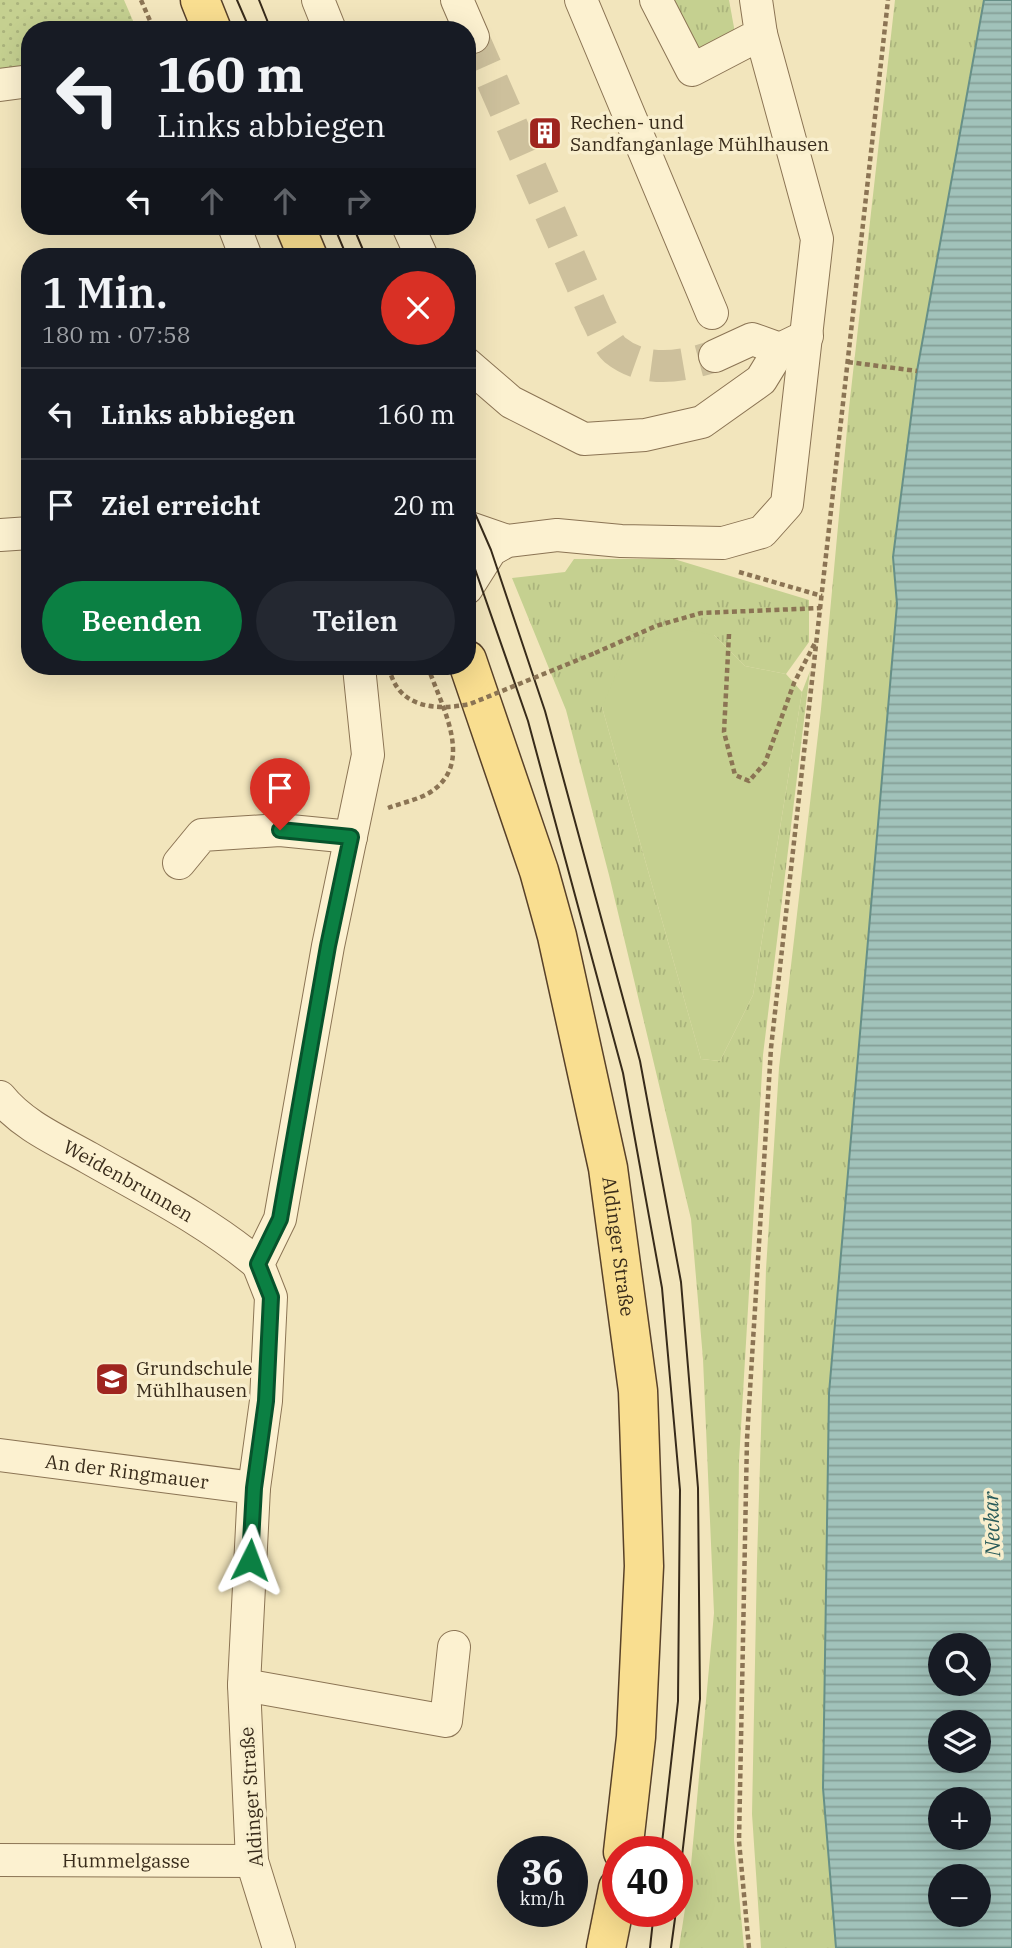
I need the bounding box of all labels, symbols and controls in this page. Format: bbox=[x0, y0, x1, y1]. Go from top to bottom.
text: 160 m bbox=[157, 42, 304, 105]
icon: left bbox=[42, 49, 133, 140]
text: Links abbiegen bbox=[157, 104, 386, 146]
place label: Rechen- und Sandfanganlage Mühlhausen bbox=[570, 110, 829, 156]
building icon: Rechen- und Sandfanganlage Mühlhausen bbox=[526, 114, 564, 152]
icon: left bbox=[120, 182, 158, 220]
icon: ahead bbox=[193, 182, 231, 220]
icon: ahead bbox=[266, 182, 304, 220]
icon: right bbox=[339, 182, 377, 220]
text: 1 Min. bbox=[42, 265, 168, 320]
button: close bbox=[381, 271, 455, 345]
text: 180 m · 07:58 bbox=[42, 319, 191, 349]
icon: left bbox=[42, 395, 80, 433]
text: Links abbiegen bbox=[101, 397, 296, 431]
text: 160 m bbox=[377, 397, 455, 431]
icon: arrive bbox=[42, 486, 80, 524]
text: Ziel erreicht bbox=[101, 488, 260, 522]
text: 20 m bbox=[393, 488, 455, 522]
button: Beenden bbox=[42, 581, 242, 661]
button: Teilen bbox=[256, 581, 455, 661]
pin bbox=[250, 758, 310, 830]
icon: arrive bbox=[261, 769, 299, 807]
street label: Weidenbrunnen bbox=[59, 1134, 198, 1227]
street label: Aldinger Straße bbox=[597, 1175, 640, 1318]
place label: Grundschule Mühlhausen bbox=[136, 1356, 253, 1402]
school or university icon: Grundschule Mühlhausen bbox=[93, 1360, 131, 1398]
street label: An der Ringmauer bbox=[44, 1449, 211, 1494]
water label: Neckar bbox=[976, 1490, 1006, 1558]
position arrow bbox=[213, 1523, 287, 1597]
map controls bbox=[928, 1633, 991, 1927]
button: search bbox=[928, 1633, 991, 1696]
button: layers bbox=[928, 1710, 991, 1773]
street label: Aldinger Straße bbox=[234, 1726, 268, 1868]
button: + bbox=[928, 1787, 991, 1850]
speed limit sign: 40 bbox=[602, 1836, 693, 1927]
street label: Hummelgasse bbox=[62, 1848, 190, 1873]
text: 36 bbox=[521, 1849, 564, 1895]
button: − bbox=[928, 1864, 991, 1927]
text: km/h bbox=[520, 1887, 565, 1910]

